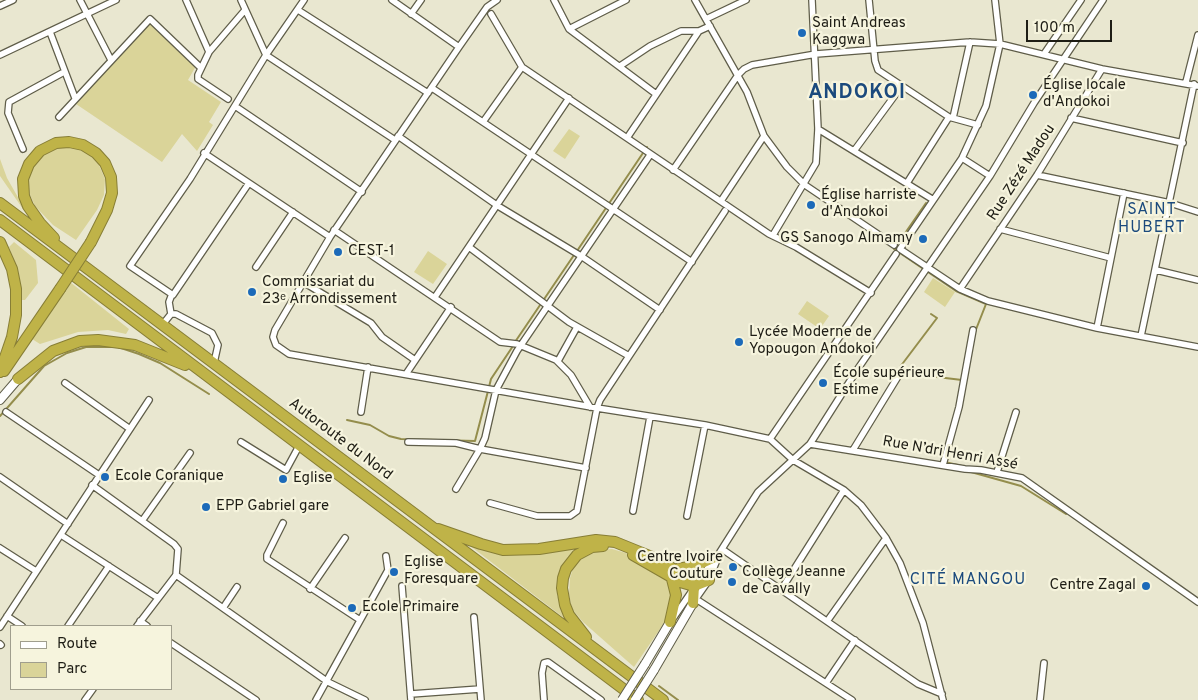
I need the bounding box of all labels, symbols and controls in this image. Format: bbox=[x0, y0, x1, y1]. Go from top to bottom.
scale bar bbox=[1028, 10, 1114, 42]
place label: Saint Andreas Kaggwa bbox=[812, 15, 906, 50]
text: 100 m bbox=[1034, 19, 1075, 38]
marker: Saint Andreas Kaggwa bbox=[796, 27, 808, 39]
place label: Église locale d'Andokoi bbox=[1043, 77, 1126, 112]
district label: ANDOKOI bbox=[807, 82, 907, 106]
marker: Église locale d'Andokoi bbox=[1027, 89, 1039, 101]
street label: Rue Zézé Madou bbox=[984, 121, 1060, 225]
place label: Église harriste d'Andokoi bbox=[821, 187, 917, 222]
marker: Église harriste d'Andokoi bbox=[805, 199, 817, 211]
district label: SAINT HUBERT bbox=[1117, 201, 1187, 239]
place label: GS Sanogo Almamy bbox=[780, 230, 913, 248]
marker: GS Sanogo Almamy bbox=[917, 233, 929, 245]
place label: CEST-1 bbox=[348, 243, 395, 261]
marker: CEST-1 bbox=[332, 246, 344, 258]
place label: Commissariat du 23ᵉ Arrondissement bbox=[262, 274, 397, 309]
marker: Commissariat du 23ᵉ Arrondissement bbox=[246, 286, 258, 298]
place label: Lycée Moderne de Yopougon Andokoi bbox=[749, 324, 875, 359]
marker: Lycée Moderne de Yopougon Andokoi bbox=[733, 336, 745, 348]
place label: École supérieure Estime bbox=[833, 365, 945, 400]
marker: École supérieure Estime bbox=[817, 377, 829, 389]
street label: Autoroute du Nord bbox=[285, 395, 395, 485]
street label: Rue N’dri Henri Assé bbox=[881, 433, 1019, 475]
place label: Ecole Coranique bbox=[115, 468, 224, 486]
place label: Eglise bbox=[293, 470, 333, 488]
marker: Ecole Coranique bbox=[99, 471, 111, 483]
marker: Eglise bbox=[277, 473, 289, 485]
place label: EPP Gabriel gare bbox=[216, 498, 329, 516]
marker: EPP Gabriel gare bbox=[200, 501, 212, 513]
place label: Centre Ivoire Couture bbox=[637, 549, 723, 584]
place label: Eglise Foresquare bbox=[404, 554, 478, 589]
marker: Centre Ivoire Couture bbox=[727, 561, 739, 573]
place label: Collège Jeanne de Cavally bbox=[742, 564, 846, 599]
marker: Eglise Foresquare bbox=[388, 566, 400, 578]
district label: CITÉ MANGOU bbox=[908, 571, 1028, 591]
marker: Collège Jeanne de Cavally bbox=[726, 576, 738, 588]
place label: Centre Zagal bbox=[1049, 577, 1136, 595]
marker: Centre Zagal bbox=[1140, 580, 1152, 592]
place label: Ecole Primaire bbox=[362, 599, 459, 617]
marker: Ecole Primaire bbox=[346, 602, 358, 614]
legend bbox=[10, 625, 172, 690]
text: Route bbox=[57, 635, 97, 654]
text: Parc bbox=[57, 660, 87, 679]

